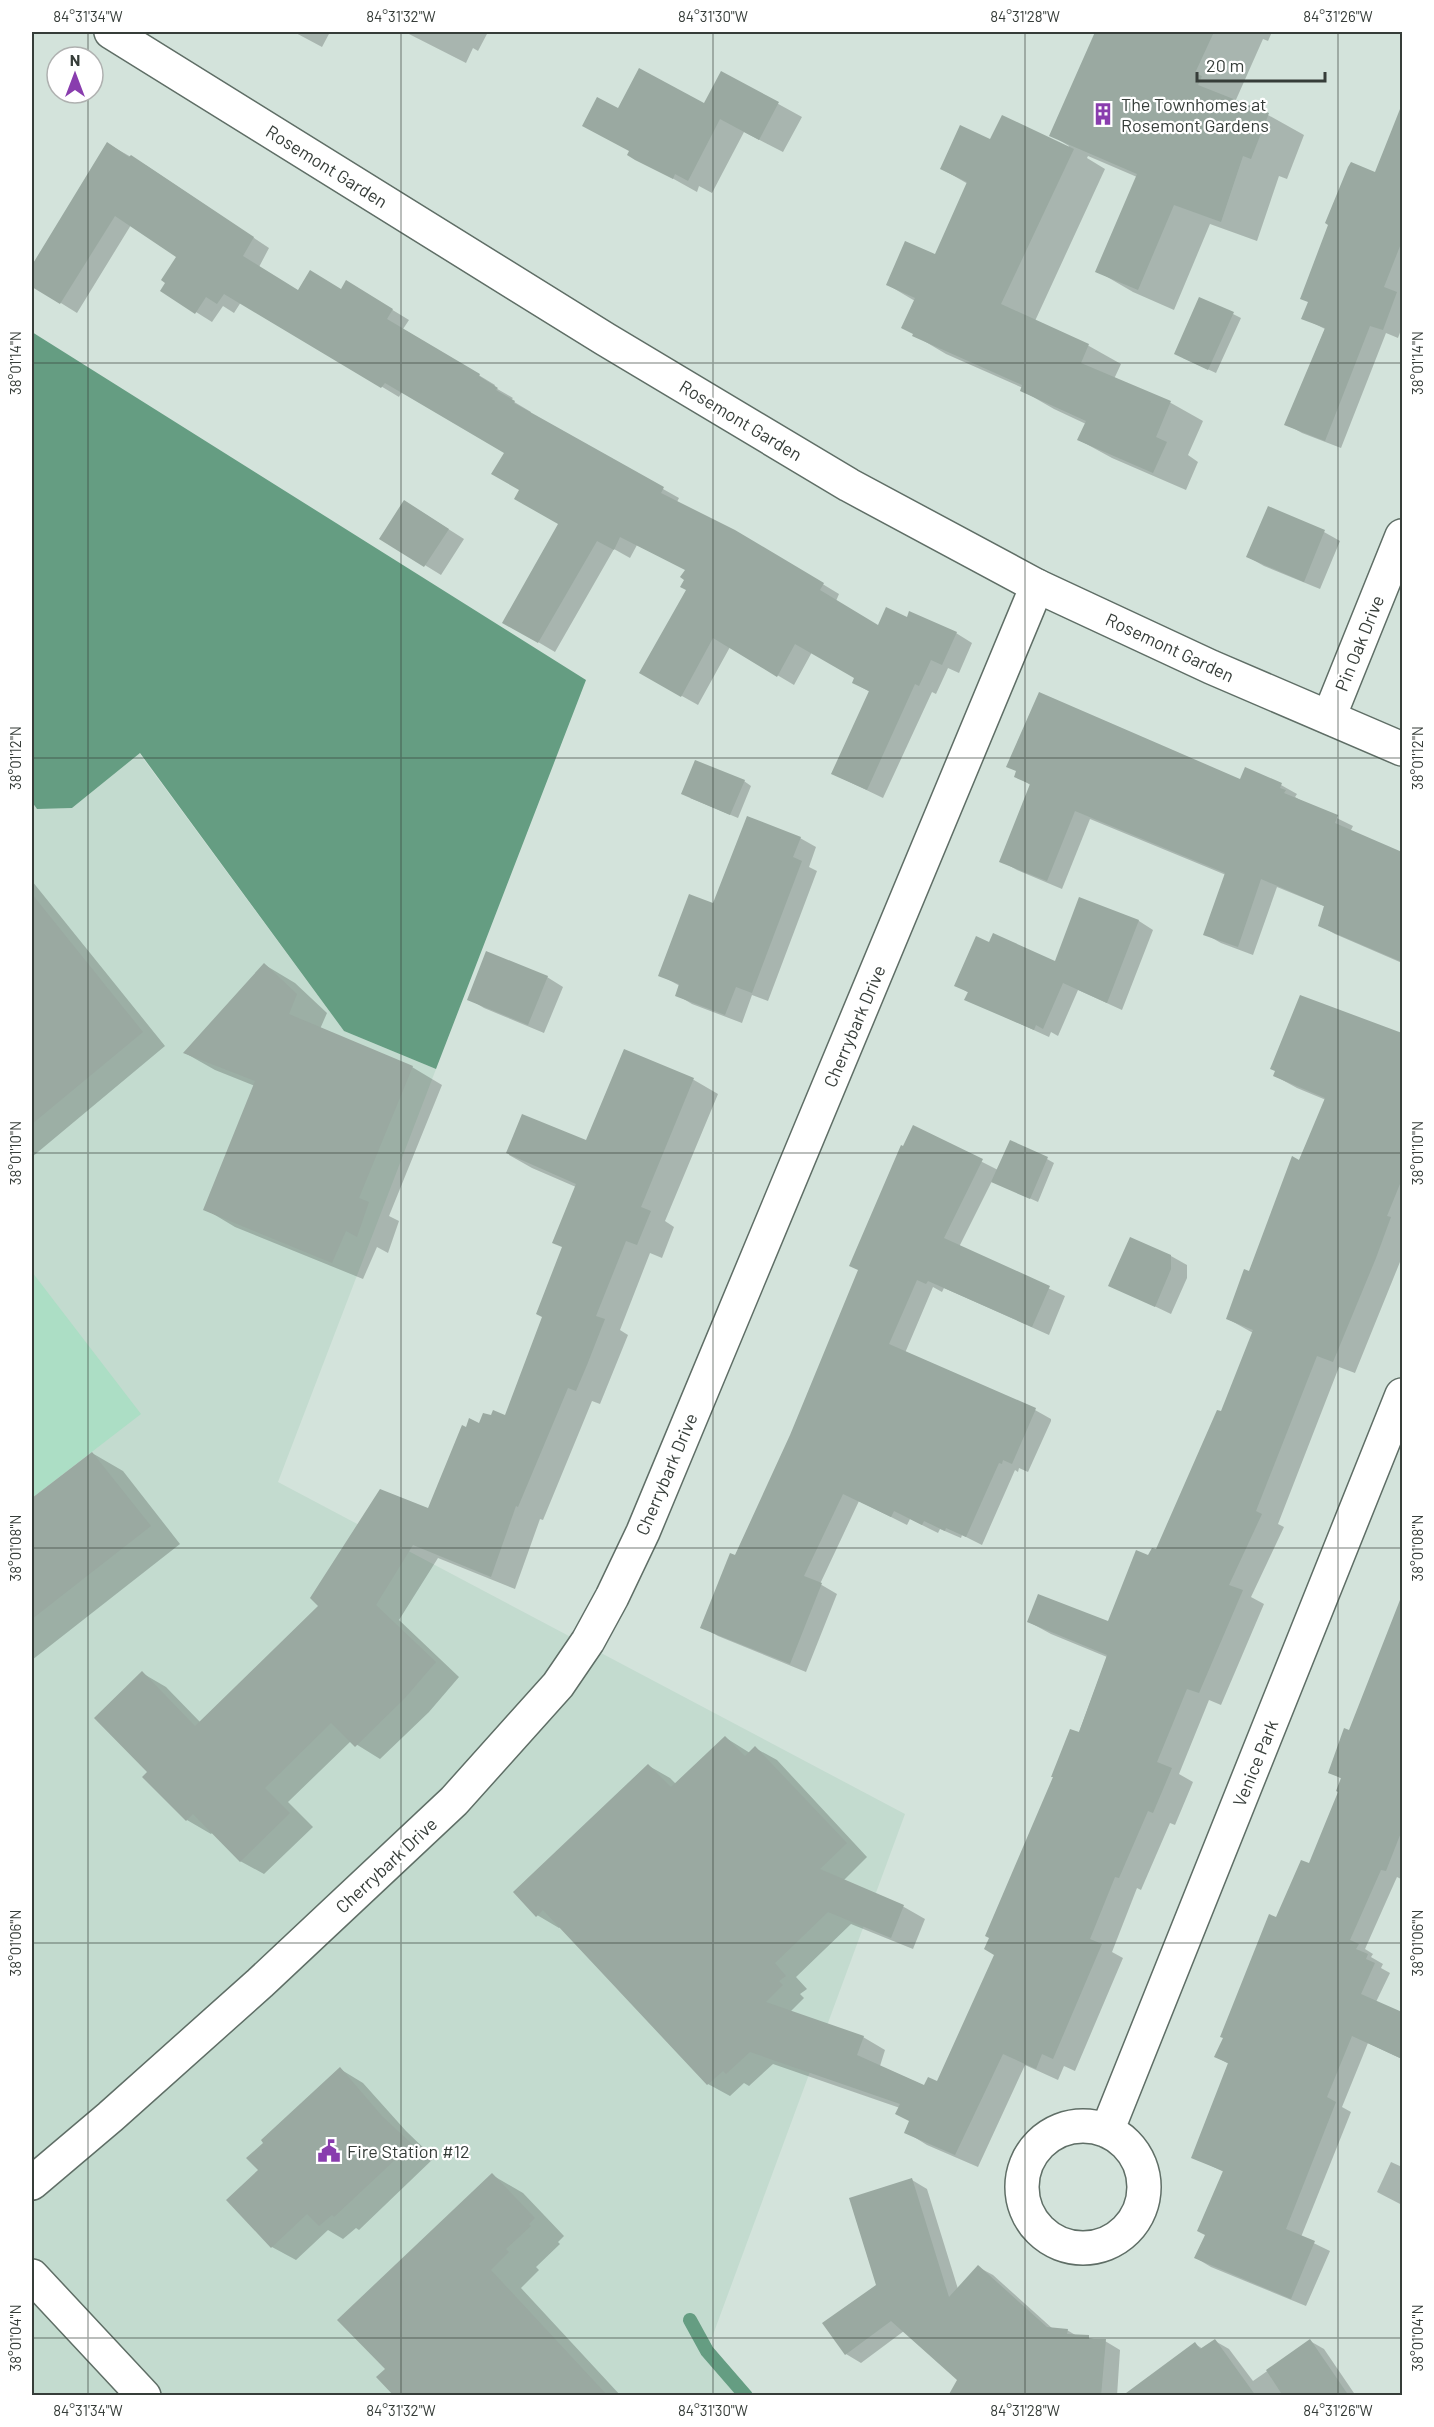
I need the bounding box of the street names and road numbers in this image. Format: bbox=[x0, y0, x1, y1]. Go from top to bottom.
street label: Rosemont Garden bbox=[262, 120, 392, 212]
street label: Rosemont Garden bbox=[676, 375, 806, 465]
street label: Pin Oak Drive bbox=[1330, 592, 1388, 694]
street label: Rosemont Garden bbox=[1102, 608, 1238, 686]
street label: Cherrybark Drive bbox=[818, 962, 890, 1090]
street label: Cherrybark Drive bbox=[630, 1410, 702, 1538]
street label: Venice Park bbox=[1228, 1716, 1282, 1810]
street label: Cherrybark Drive bbox=[331, 1813, 441, 1917]

